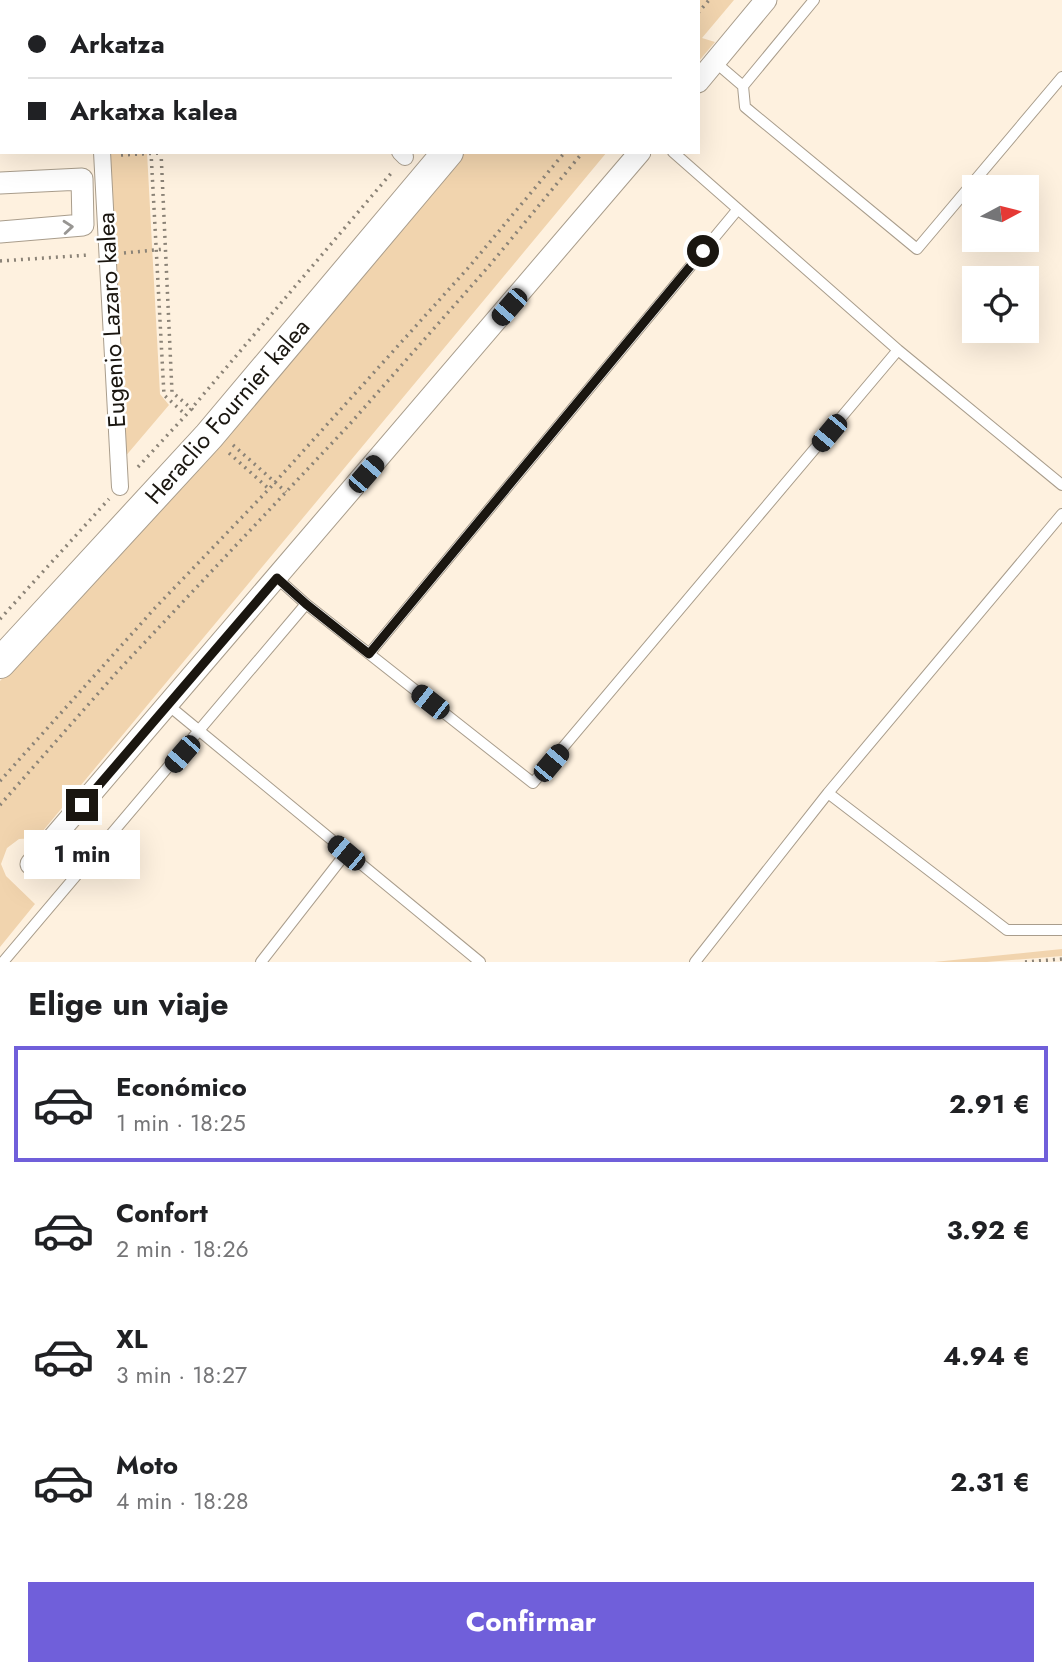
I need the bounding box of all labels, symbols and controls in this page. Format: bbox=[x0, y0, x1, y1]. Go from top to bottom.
text: Arkatza bbox=[70, 25, 165, 63]
text: Arkatxa kalea bbox=[70, 92, 238, 130]
north arrow bbox=[962, 175, 1040, 252]
map controls bbox=[962, 175, 1039, 343]
street label: Eugenio Lazaro kalea bbox=[88, 211, 134, 429]
one-way arrow bbox=[63, 220, 74, 235]
route start bbox=[687, 235, 719, 267]
button: locate bbox=[962, 266, 1039, 343]
car bbox=[488, 284, 531, 330]
street label: Heraclio Fournier kalea bbox=[136, 310, 318, 512]
car bbox=[808, 410, 851, 456]
car bbox=[345, 451, 388, 497]
car bbox=[407, 681, 454, 723]
car bbox=[161, 731, 204, 777]
car bbox=[530, 740, 573, 786]
route end bbox=[66, 789, 98, 821]
callout: 1 min bbox=[24, 830, 140, 878]
car bbox=[324, 831, 369, 875]
text: 1 min bbox=[53, 837, 111, 871]
text: Elige un viaje bbox=[28, 981, 229, 1027]
text: Económico bbox=[116, 1068, 247, 1106]
icon: car bbox=[32, 1073, 95, 1136]
text: 2.91 € bbox=[949, 1085, 1030, 1123]
text: 1 min · 18:25 bbox=[116, 1106, 246, 1140]
text: Confort bbox=[116, 1194, 208, 1232]
icon: car bbox=[32, 1199, 95, 1262]
text: 3.92 € bbox=[947, 1211, 1030, 1249]
text: 2 min · 18:26 bbox=[116, 1232, 249, 1266]
text: XL bbox=[116, 1320, 148, 1358]
icon: car bbox=[32, 1325, 95, 1388]
text: 4.94 € bbox=[943, 1337, 1030, 1375]
text: 3 min · 18:27 bbox=[116, 1358, 247, 1392]
text: Moto bbox=[116, 1446, 178, 1484]
icon: car bbox=[32, 1451, 95, 1514]
text: 2.31 € bbox=[950, 1463, 1030, 1501]
text: 4 min · 18:28 bbox=[116, 1484, 248, 1518]
button: Confirmar bbox=[28, 1582, 1034, 1662]

